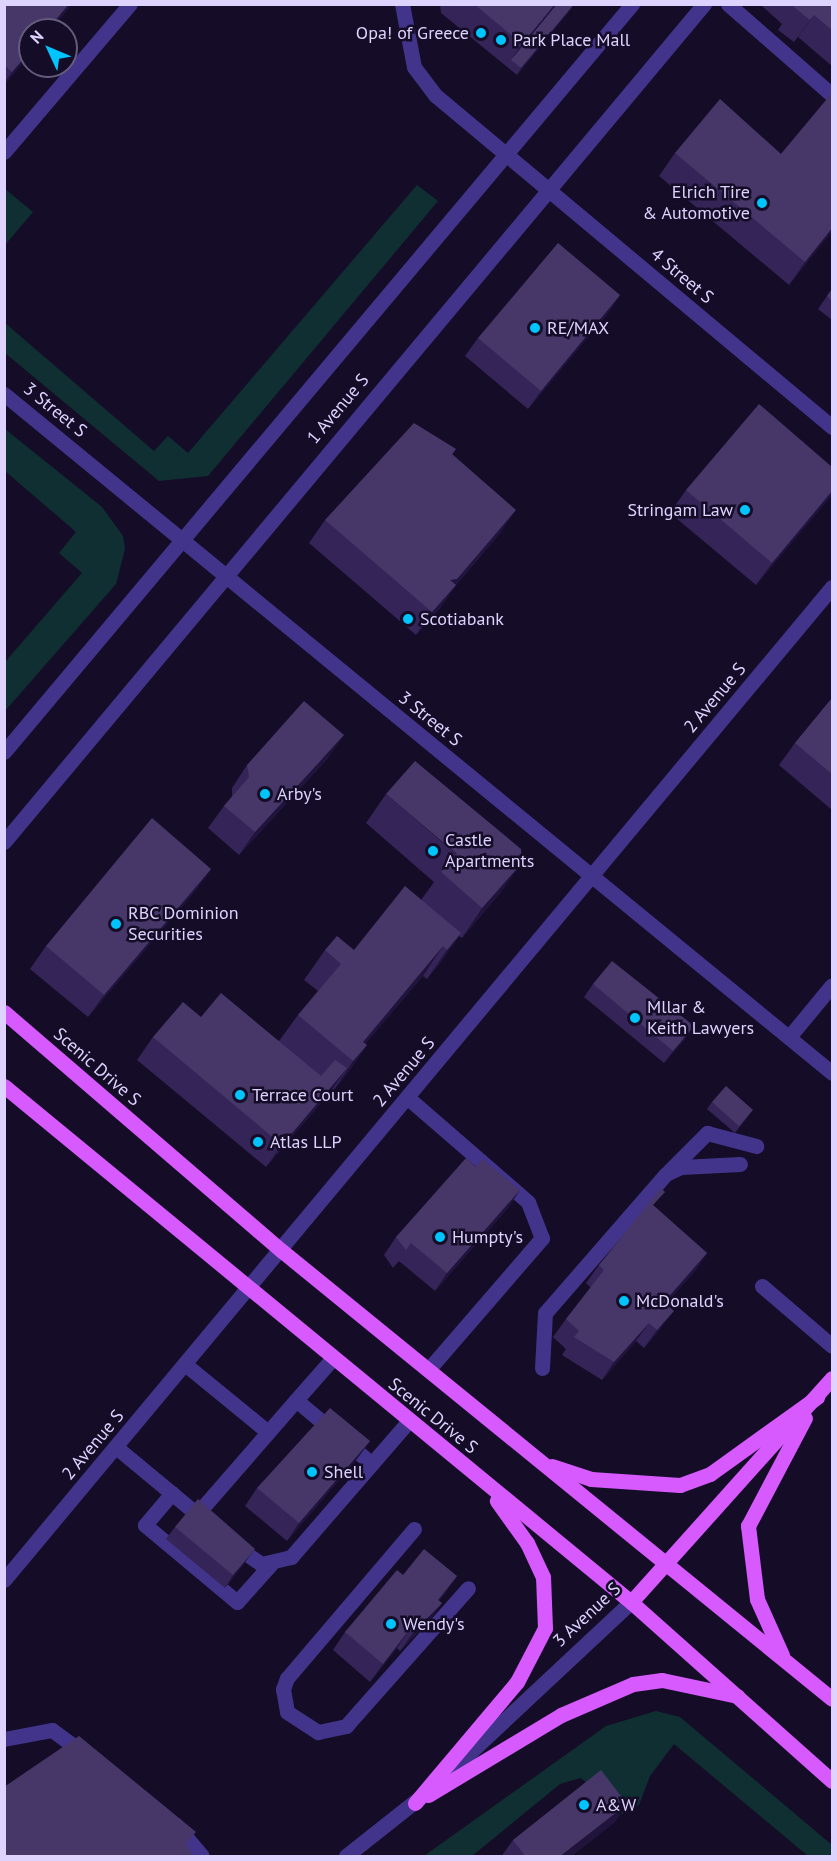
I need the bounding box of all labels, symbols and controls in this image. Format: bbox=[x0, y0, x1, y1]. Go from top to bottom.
north arrow bbox=[18, 18, 78, 78]
place label: Opa! of Greece bbox=[356, 22, 469, 44]
text: N bbox=[26, 26, 47, 48]
marker: Opa! of Greece bbox=[474, 26, 488, 40]
place label: Park Place Mall bbox=[513, 29, 630, 51]
marker: Park Place Mall bbox=[494, 33, 508, 47]
place label: Elrich Tire & Automotive bbox=[642, 182, 750, 224]
marker: Elrich Tire & Automotive bbox=[755, 196, 769, 210]
street label: 4 Street S bbox=[646, 244, 718, 308]
place label: RE/MAX bbox=[547, 317, 609, 339]
marker: RE/MAX bbox=[528, 321, 542, 335]
street label: 1 Avenue S bbox=[302, 369, 374, 449]
street label: 3 Street S bbox=[19, 378, 91, 442]
place label: Stringam Law bbox=[627, 499, 733, 521]
marker: Stringam Law bbox=[738, 503, 752, 517]
place label: Scotiabank bbox=[420, 608, 504, 630]
marker: Scotiabank bbox=[401, 612, 415, 626]
street label: 2 Avenue S bbox=[679, 658, 751, 738]
street label: 3 Street S bbox=[394, 687, 466, 751]
place label: Arby's bbox=[277, 783, 322, 805]
marker: Arby's bbox=[258, 787, 272, 801]
place label: Castle Apartments bbox=[445, 830, 534, 872]
marker: Castle Apartments bbox=[426, 844, 440, 858]
place label: RBC Dominion Securities bbox=[128, 903, 239, 946]
marker: RBC Dominion Securities bbox=[109, 917, 123, 931]
place label: Mllar & Keith Lawyers bbox=[647, 997, 754, 1040]
marker: Mllar & Keith Lawyers bbox=[628, 1011, 642, 1025]
street label: Scenic Drive S bbox=[49, 1023, 145, 1111]
street label: 2 Avenue S bbox=[368, 1032, 440, 1112]
place label: Terrace Court bbox=[252, 1084, 353, 1106]
marker: Terrace Court bbox=[233, 1088, 247, 1102]
place label: Atlas LLP bbox=[270, 1131, 342, 1153]
marker: Atlas LLP bbox=[251, 1135, 265, 1149]
place label: Humpty's bbox=[452, 1226, 523, 1248]
marker: Humpty's bbox=[433, 1230, 447, 1244]
place label: McDonald's bbox=[636, 1290, 724, 1312]
marker: McDonald's bbox=[617, 1294, 631, 1308]
street label: Scenic Drive S bbox=[384, 1373, 482, 1459]
street label: 2 Avenue S bbox=[57, 1405, 129, 1485]
place label: Shell bbox=[324, 1461, 363, 1483]
marker: Shell bbox=[305, 1465, 319, 1479]
street label: 3 Avenue S bbox=[548, 1578, 626, 1652]
place label: Wendy's bbox=[403, 1613, 465, 1635]
marker: Wendy's bbox=[384, 1617, 398, 1631]
place label: A&W bbox=[596, 1794, 636, 1816]
marker: A&W bbox=[577, 1798, 591, 1812]

